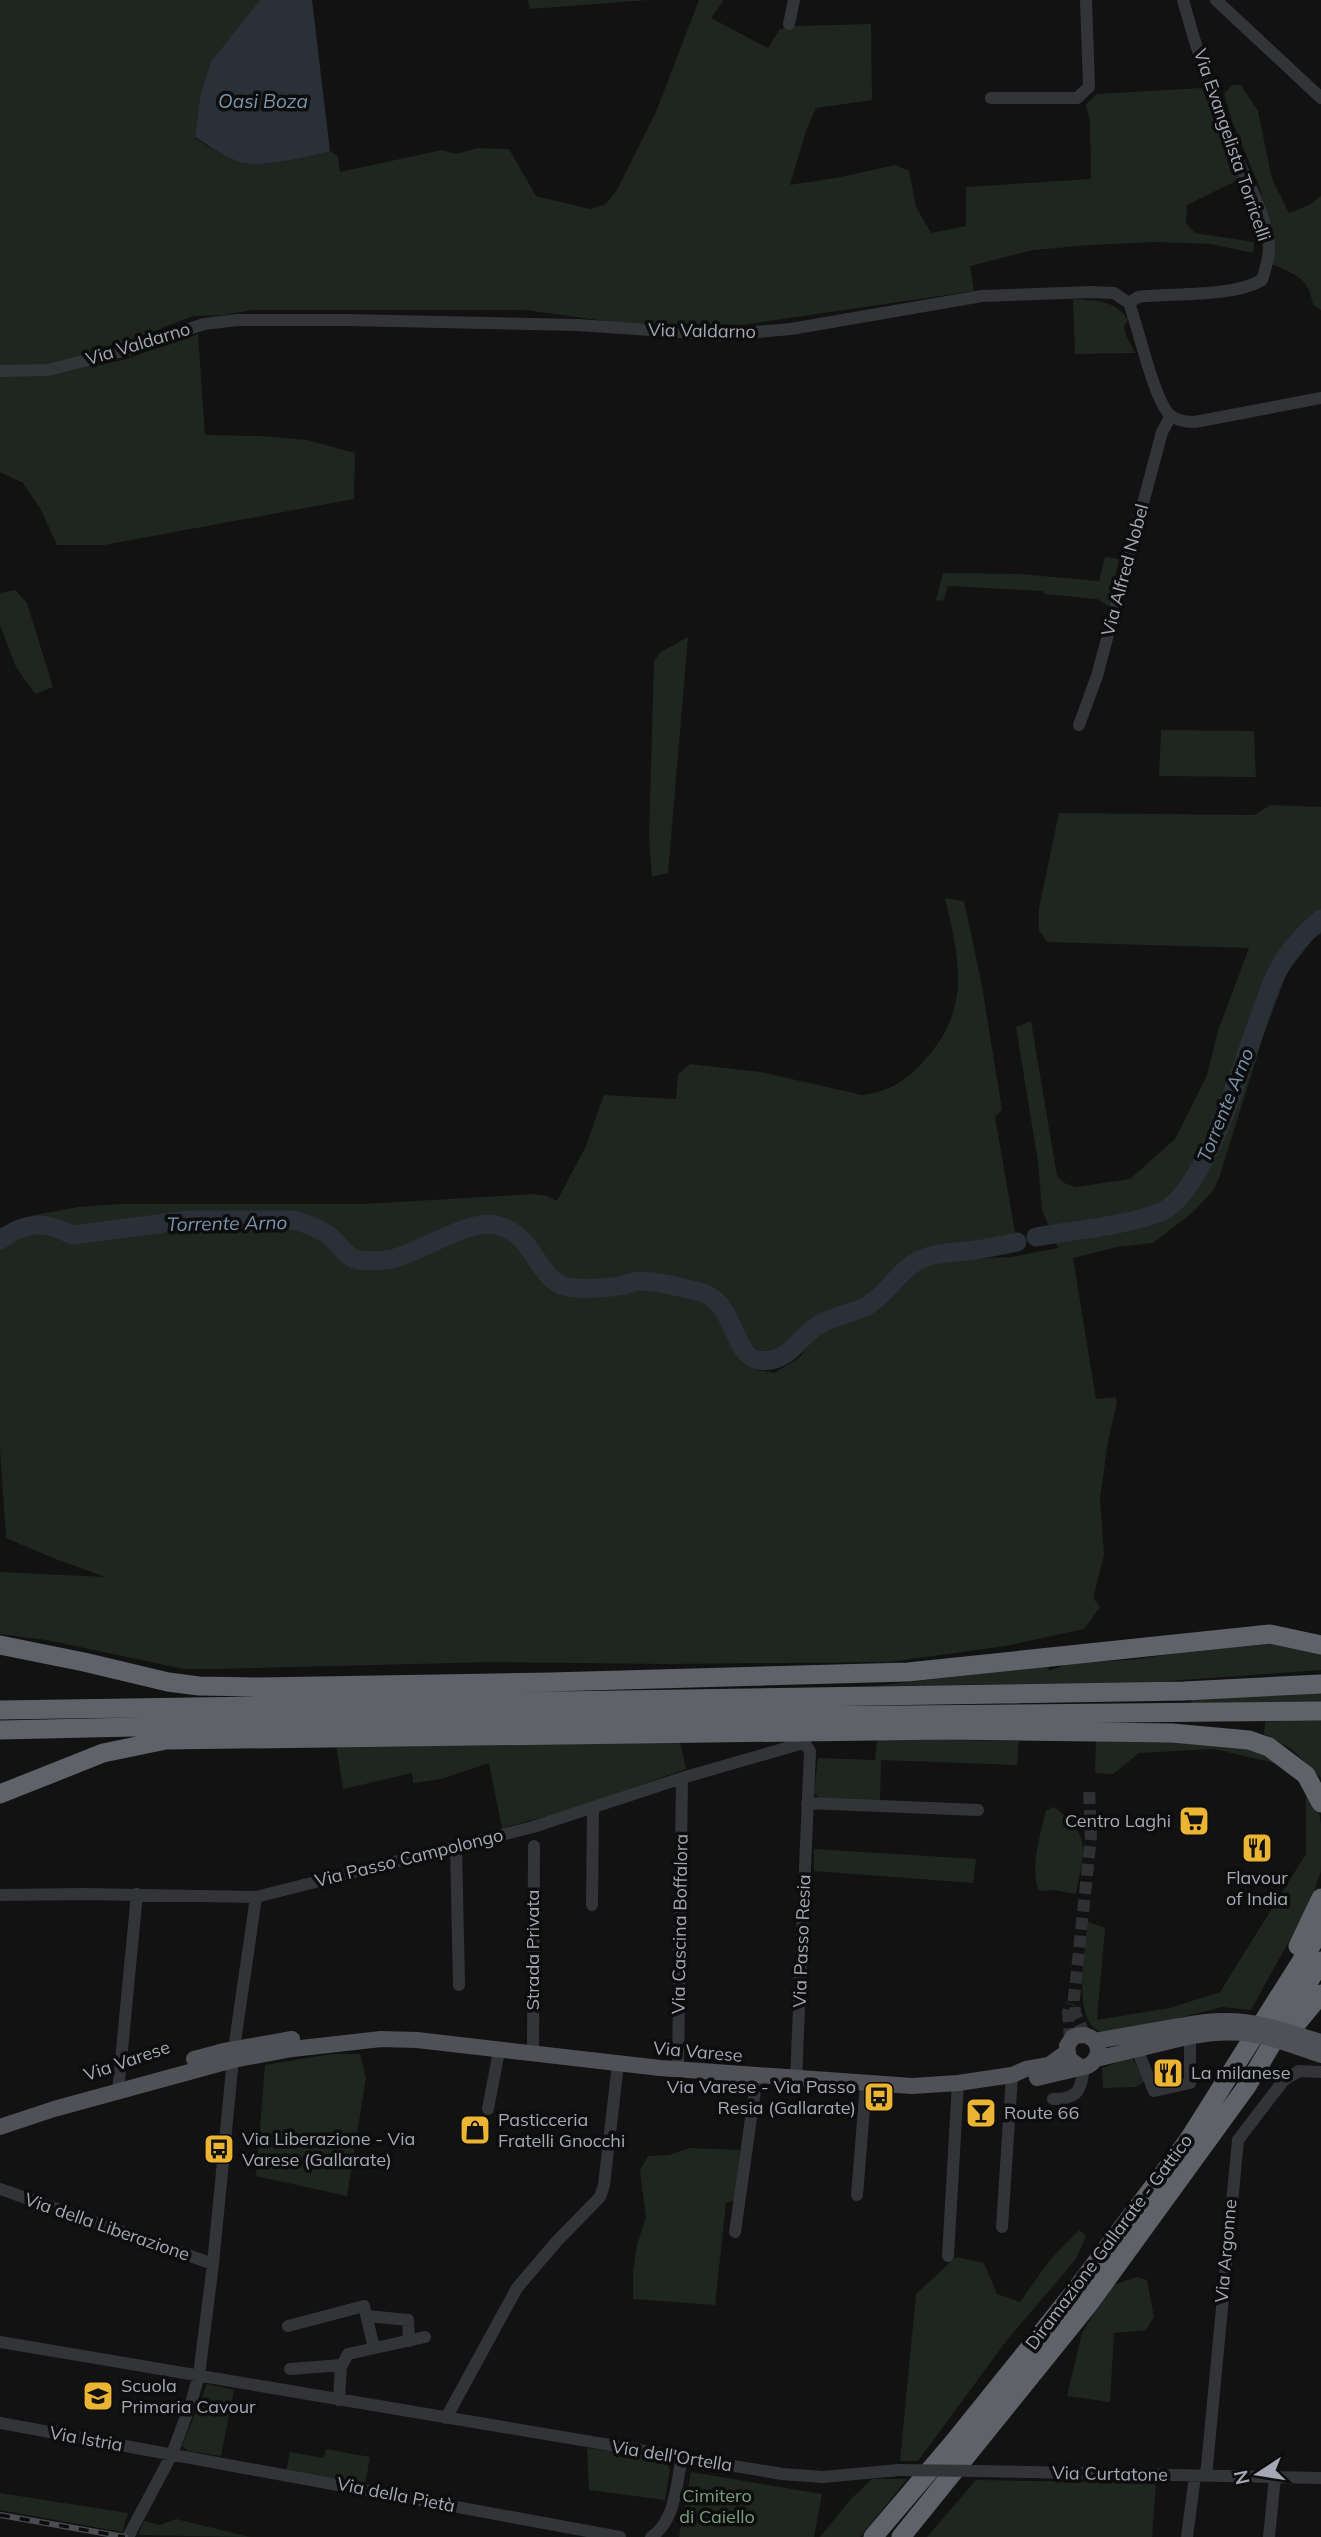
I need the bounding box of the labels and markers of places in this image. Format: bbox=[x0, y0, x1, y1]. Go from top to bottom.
supermarket icon: Centro Laghi bbox=[1177, 1804, 1211, 1838]
place label: Centro Laghi bbox=[1065, 1809, 1171, 1832]
restaurant icon: Flavour of India bbox=[1240, 1831, 1274, 1865]
place label: Flavour of India bbox=[1226, 1866, 1288, 1910]
restaurant icon: La milanese bbox=[1151, 2056, 1185, 2090]
place label: La milanese bbox=[1191, 2061, 1291, 2084]
place label: Via Varese - Via Passo Resia (Gallarate) bbox=[667, 2075, 856, 2119]
bus stop icon: Via Varese - Via Passo Resia (Gallarate) bbox=[862, 2080, 896, 2114]
bar icon: Route 66 bbox=[964, 2096, 998, 2130]
place label: Route 66 bbox=[1004, 2101, 1079, 2124]
place label: Pasticceria Fratelli Gnocchi bbox=[498, 2108, 625, 2152]
shop icon: Pasticceria Fratelli Gnocchi bbox=[458, 2113, 492, 2147]
place label: Via Liberazione - Via Varese (Gallarate) bbox=[242, 2127, 415, 2171]
bus stop icon: Via Liberazione - Via Varese (Gallarate) bbox=[202, 2132, 236, 2166]
place label: Scuola Primaria Cavour bbox=[121, 2374, 256, 2418]
school or university icon: Scuola Primaria Cavour bbox=[81, 2379, 115, 2413]

